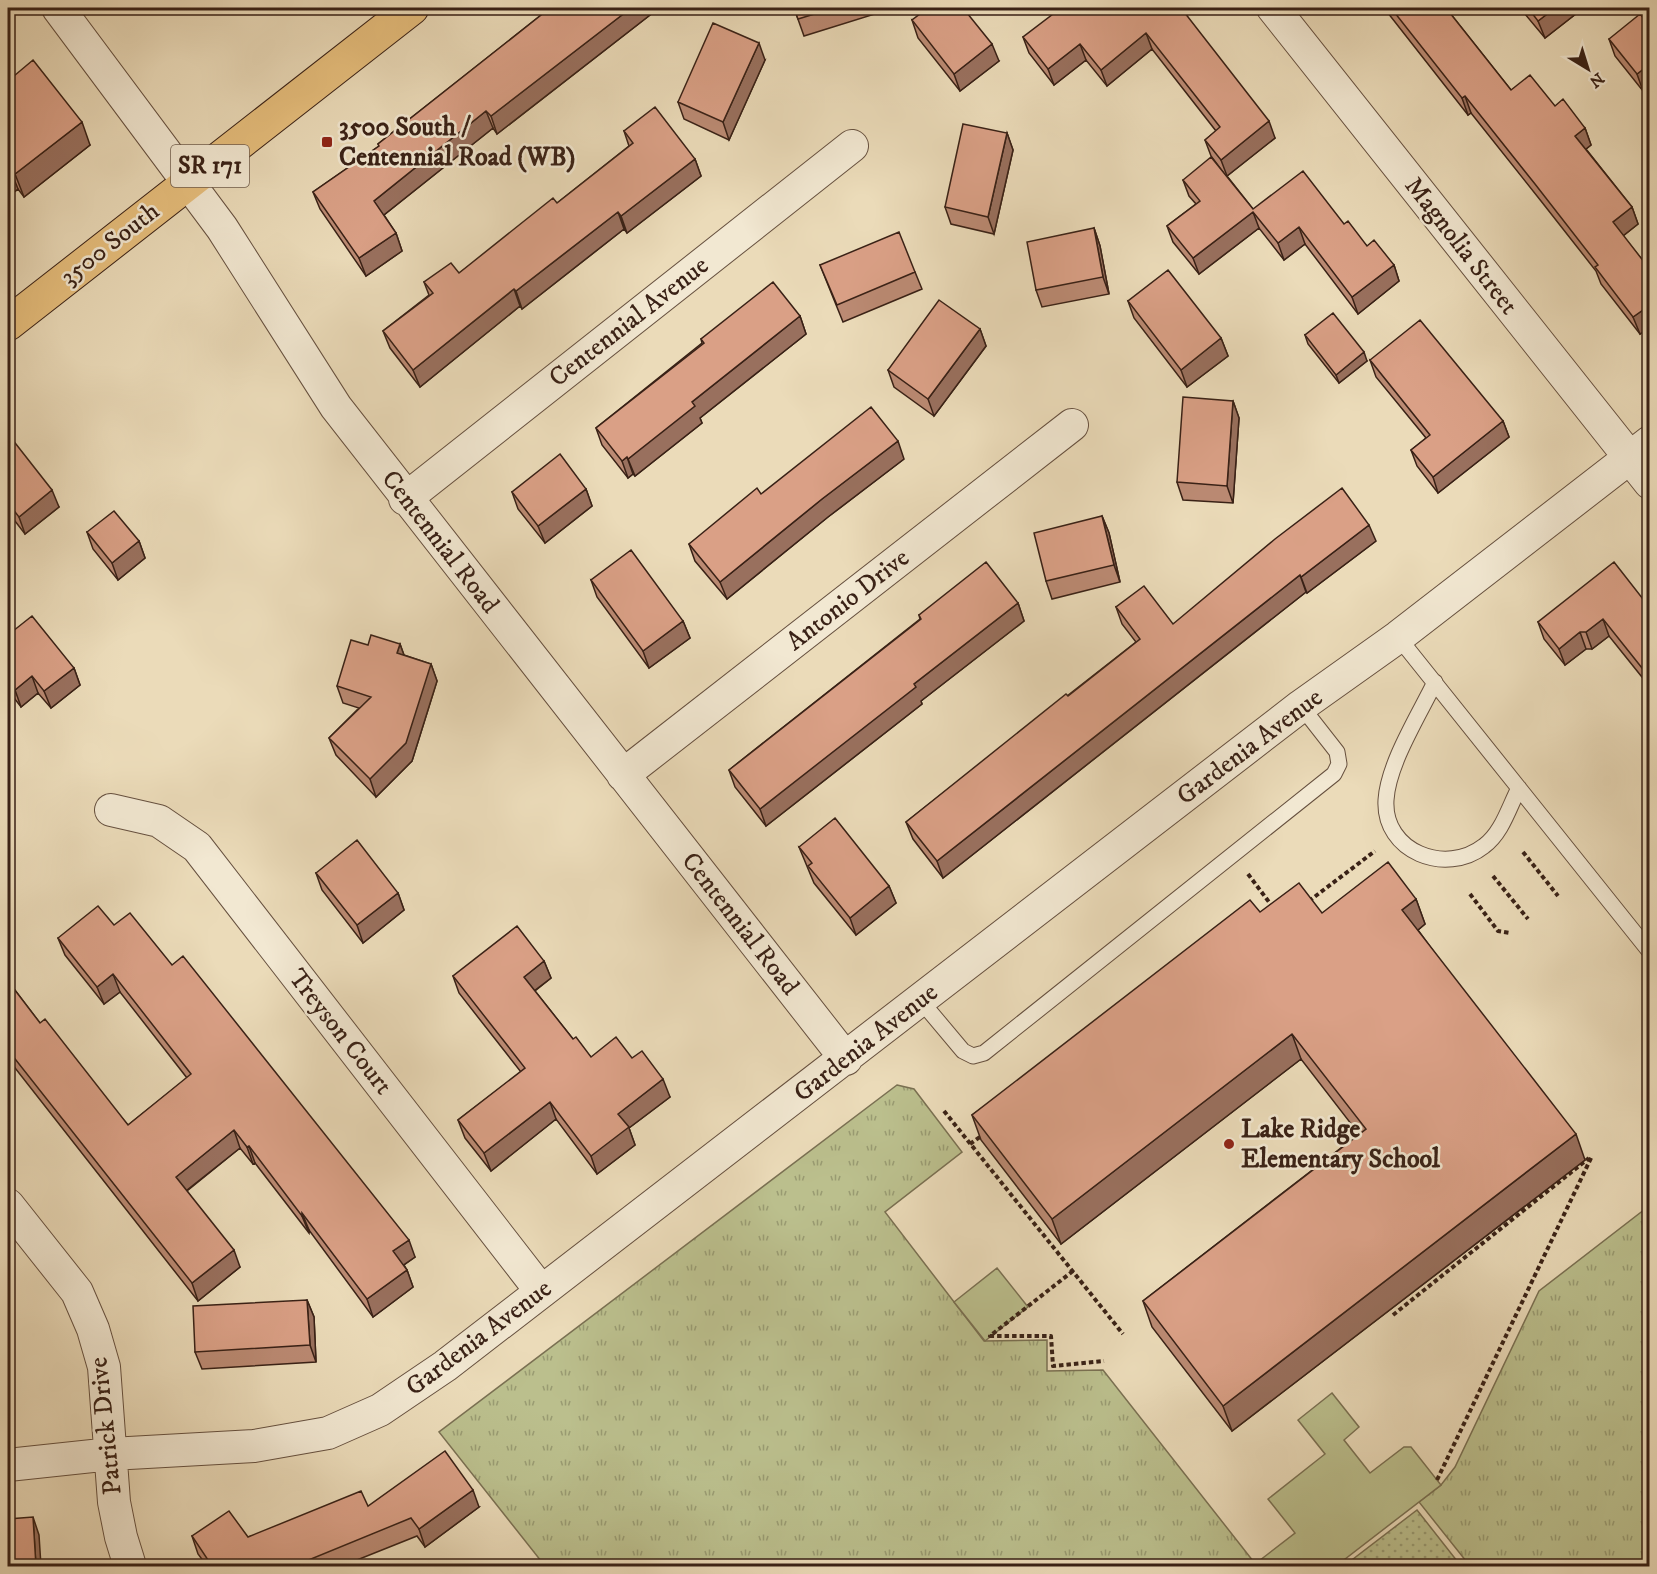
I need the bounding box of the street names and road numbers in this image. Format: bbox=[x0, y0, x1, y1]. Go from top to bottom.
road number: SR 171 bbox=[171, 145, 249, 187]
street label: Magnolia Street bbox=[1397, 170, 1525, 322]
street label: 3500 South bbox=[54, 195, 167, 293]
street label: Centennial Avenue bbox=[542, 249, 716, 395]
street label: Centennial Road bbox=[374, 464, 506, 620]
street label: Antonio Drive bbox=[780, 542, 916, 658]
street label: Gardenia Avenue bbox=[1170, 681, 1330, 813]
street label: Centennial Road bbox=[674, 846, 806, 1002]
street label: Treyson Court bbox=[281, 962, 399, 1102]
street label: Gardenia Avenue bbox=[787, 976, 945, 1110]
street label: Gardenia Avenue bbox=[399, 1272, 559, 1404]
street label: Patrick Drive bbox=[82, 1355, 130, 1497]

